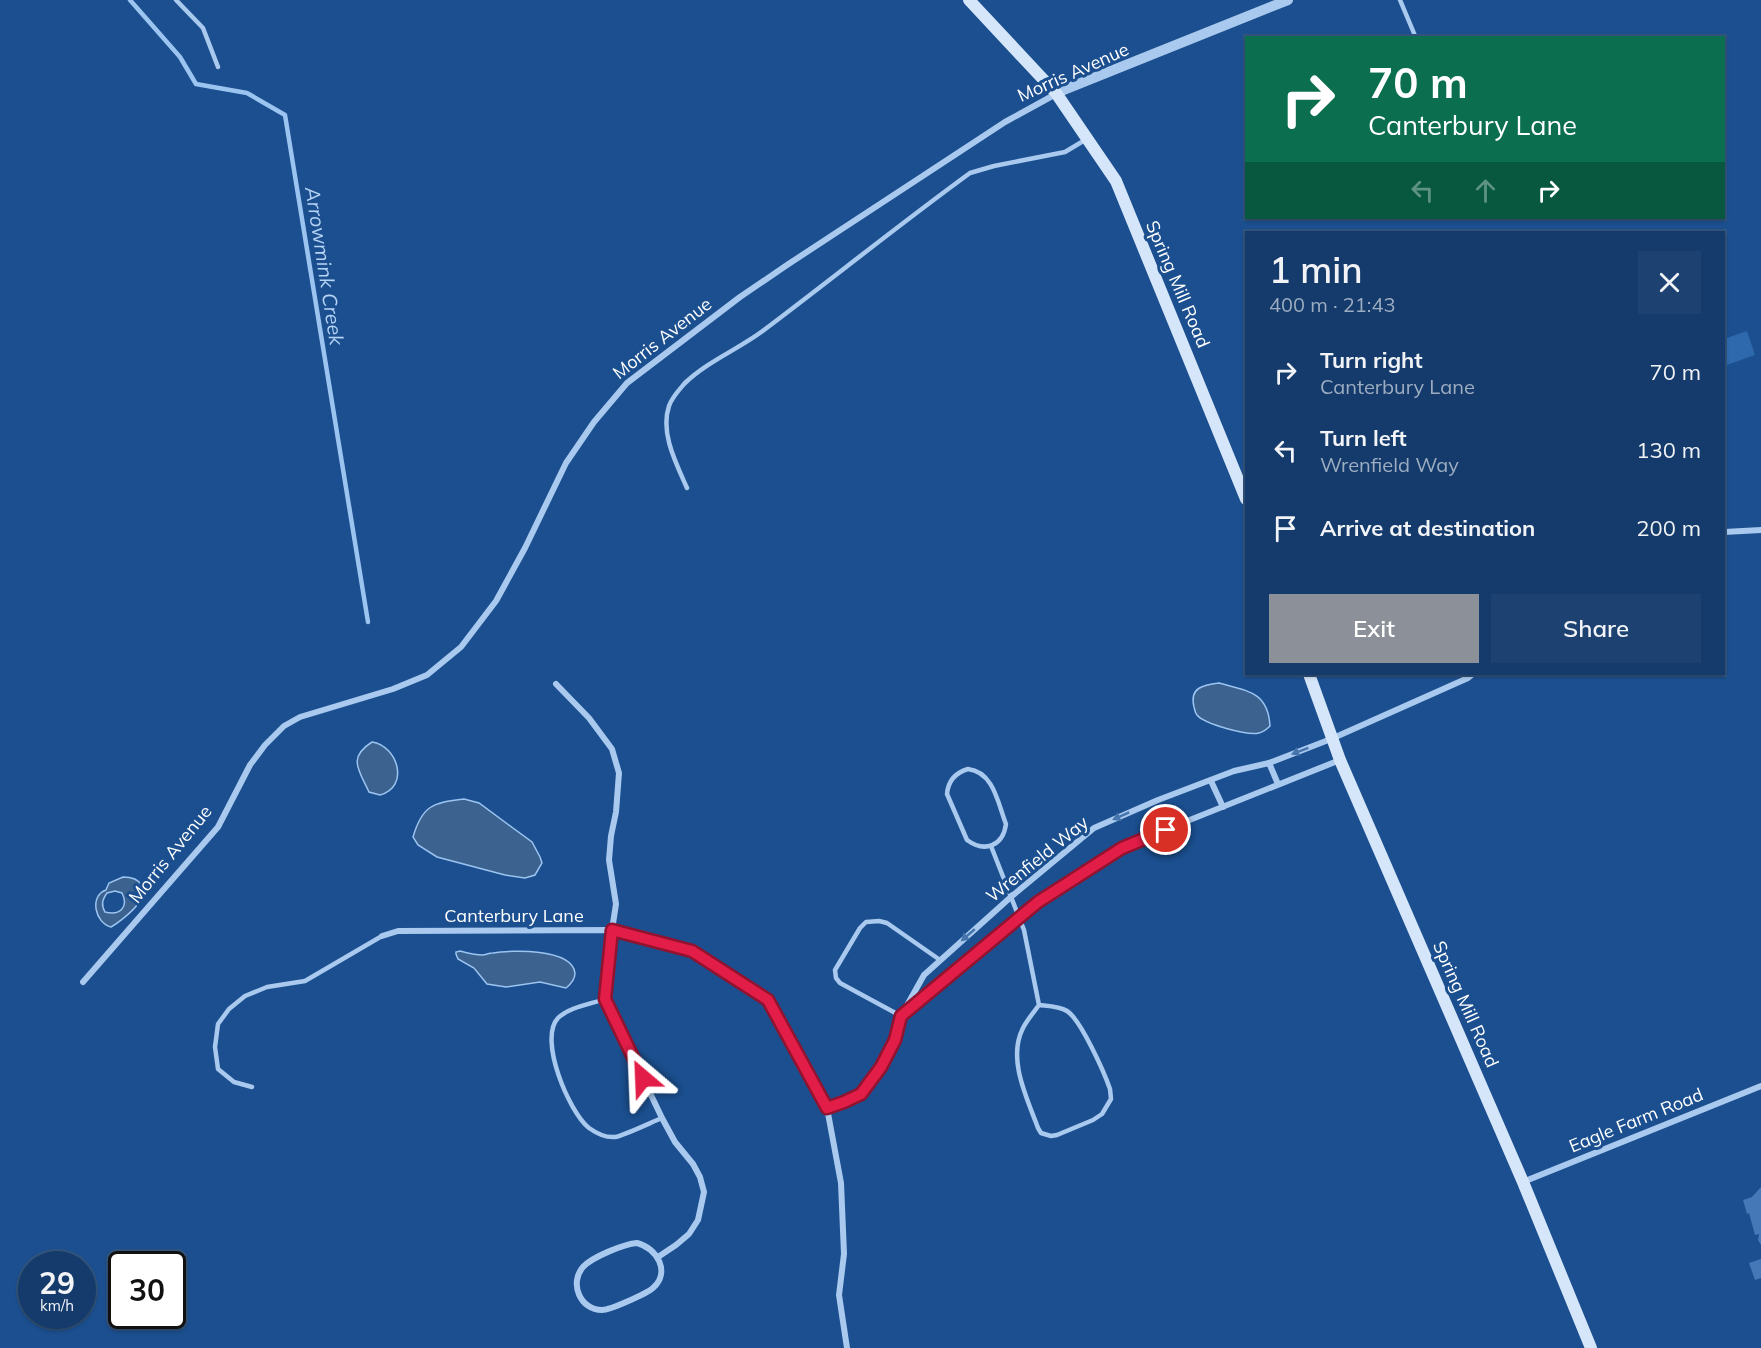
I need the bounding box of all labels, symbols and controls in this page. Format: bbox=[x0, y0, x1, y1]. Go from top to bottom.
street label: Morris Avenue bbox=[1014, 37, 1132, 107]
text: 70 m bbox=[1368, 56, 1468, 109]
icon: right bbox=[1269, 60, 1347, 138]
text: Canterbury Lane bbox=[1368, 108, 1577, 142]
icon: left bbox=[1406, 174, 1439, 207]
icon: ahead bbox=[1469, 174, 1502, 207]
icon: right bbox=[1532, 174, 1565, 207]
water label: Arrowmink Creek bbox=[300, 184, 350, 348]
street label: Spring Mill Road bbox=[1141, 217, 1215, 351]
text: 1 min bbox=[1269, 247, 1363, 292]
button: close bbox=[1638, 251, 1701, 314]
street label: Morris Avenue bbox=[608, 292, 716, 384]
text: 400 m · 21:43 bbox=[1269, 292, 1395, 317]
text: Turn right bbox=[1320, 346, 1423, 374]
icon: right bbox=[1269, 356, 1302, 389]
text: 70 m bbox=[1650, 358, 1701, 386]
text: Canterbury Lane bbox=[1320, 374, 1475, 399]
text: Turn left bbox=[1320, 424, 1407, 452]
icon: left bbox=[1269, 434, 1302, 467]
text: 130 m bbox=[1636, 436, 1701, 464]
text: Wrenfield Way bbox=[1320, 452, 1459, 477]
icon: arrive bbox=[1269, 512, 1302, 545]
text: Arrive at destination bbox=[1320, 514, 1535, 542]
text: 200 m bbox=[1636, 514, 1701, 542]
button: Exit bbox=[1269, 594, 1479, 663]
button: Share bbox=[1491, 594, 1701, 663]
one-way arrow bbox=[1291, 747, 1309, 756]
street label: Morris Avenue bbox=[123, 800, 217, 908]
pin bbox=[1140, 804, 1191, 855]
street label: Wrenfield Way bbox=[981, 810, 1093, 907]
one-way arrow bbox=[1113, 812, 1130, 821]
icon: arrive bbox=[1149, 813, 1182, 846]
street label: Canterbury Lane bbox=[444, 904, 584, 927]
one-way arrow bbox=[961, 928, 976, 941]
street label: Spring Mill Road bbox=[1428, 937, 1504, 1071]
position arrow bbox=[611, 1046, 675, 1110]
street label: Eagle Farm Road bbox=[1566, 1083, 1706, 1157]
speed limit sign: 30 bbox=[108, 1251, 186, 1329]
text: 29 bbox=[39, 1264, 75, 1302]
text: km/h bbox=[40, 1296, 74, 1315]

